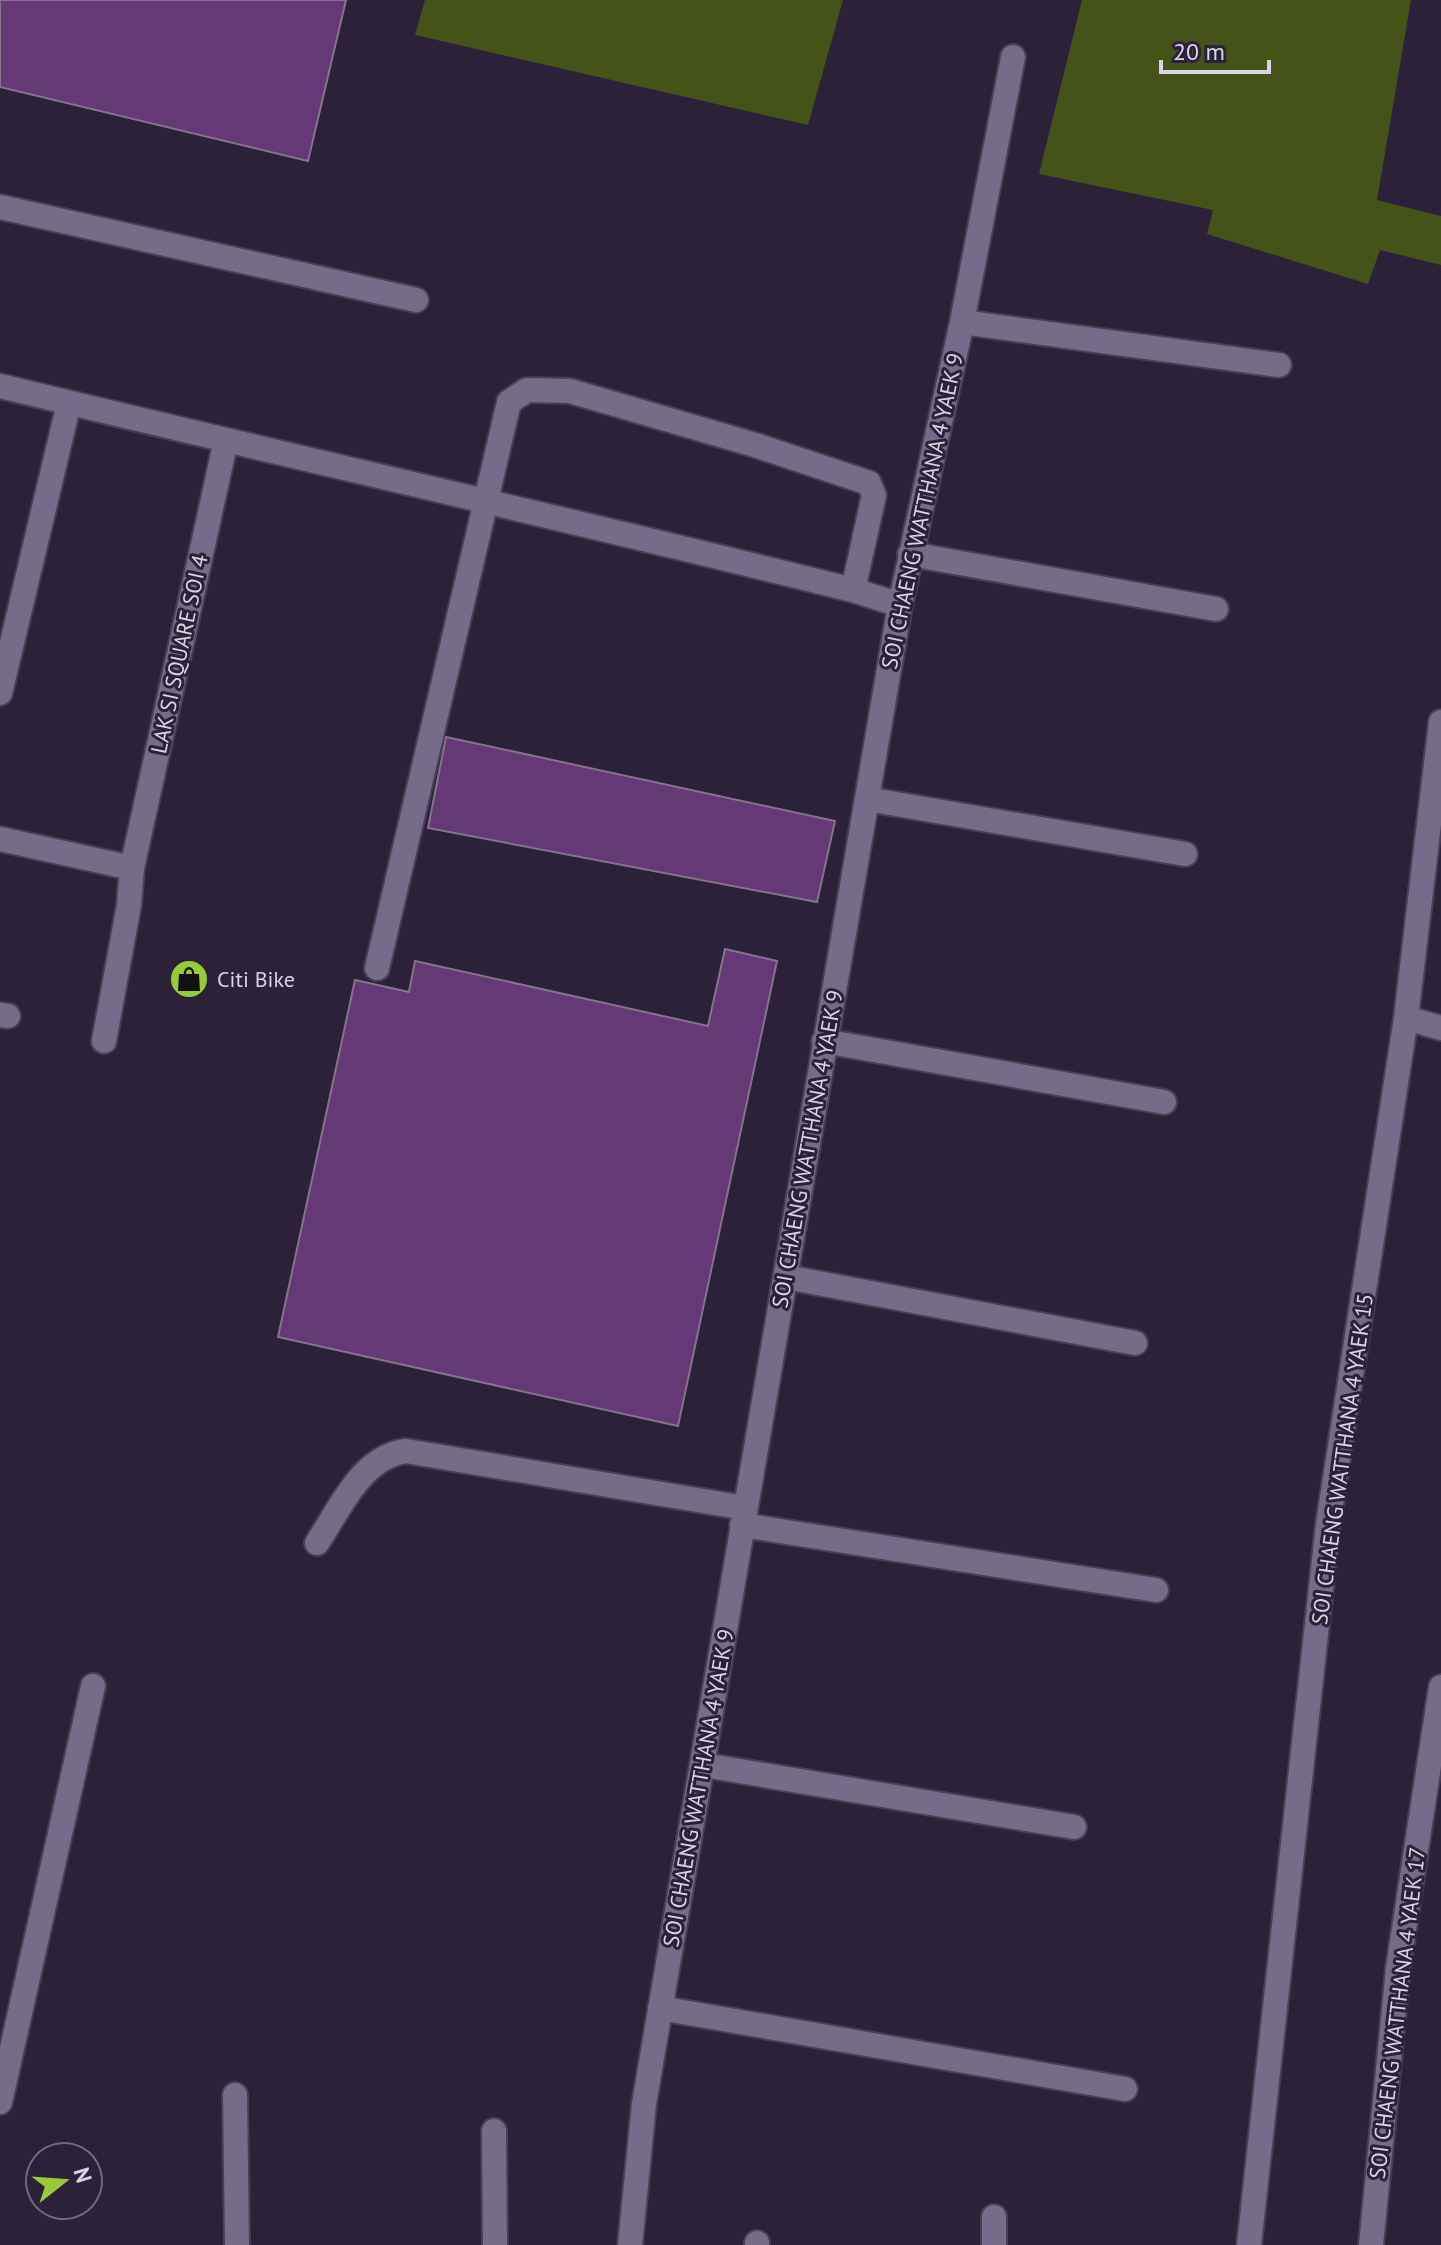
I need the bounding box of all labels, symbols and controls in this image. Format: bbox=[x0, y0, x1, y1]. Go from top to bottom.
scale bar bbox=[1161, 24, 1269, 74]
text: 20 m bbox=[1173, 36, 1225, 67]
street label: SOI CHAENG WATTHANA 4 YAEK 9 bbox=[875, 351, 969, 671]
street label: LAK SI SQUARE SOI 4 bbox=[144, 552, 214, 756]
shop icon: Citi Bike bbox=[168, 958, 210, 1000]
place label: Citi Bike bbox=[217, 965, 295, 993]
street label: SOI CHAENG WATTHANA 4 YAEK 9 bbox=[765, 988, 849, 1310]
street label: SOI CHAENG WATTHANA 4 YAEK 15 bbox=[1305, 1292, 1379, 1626]
street label: SOI CHAENG WATTHANA 4 YAEK 9 bbox=[656, 1627, 740, 1949]
street label: SOI CHAENG WATTHANA 4 YAEK 17 bbox=[1363, 1845, 1431, 2181]
north arrow bbox=[24, 2141, 104, 2221]
text: N bbox=[68, 2164, 99, 2186]

